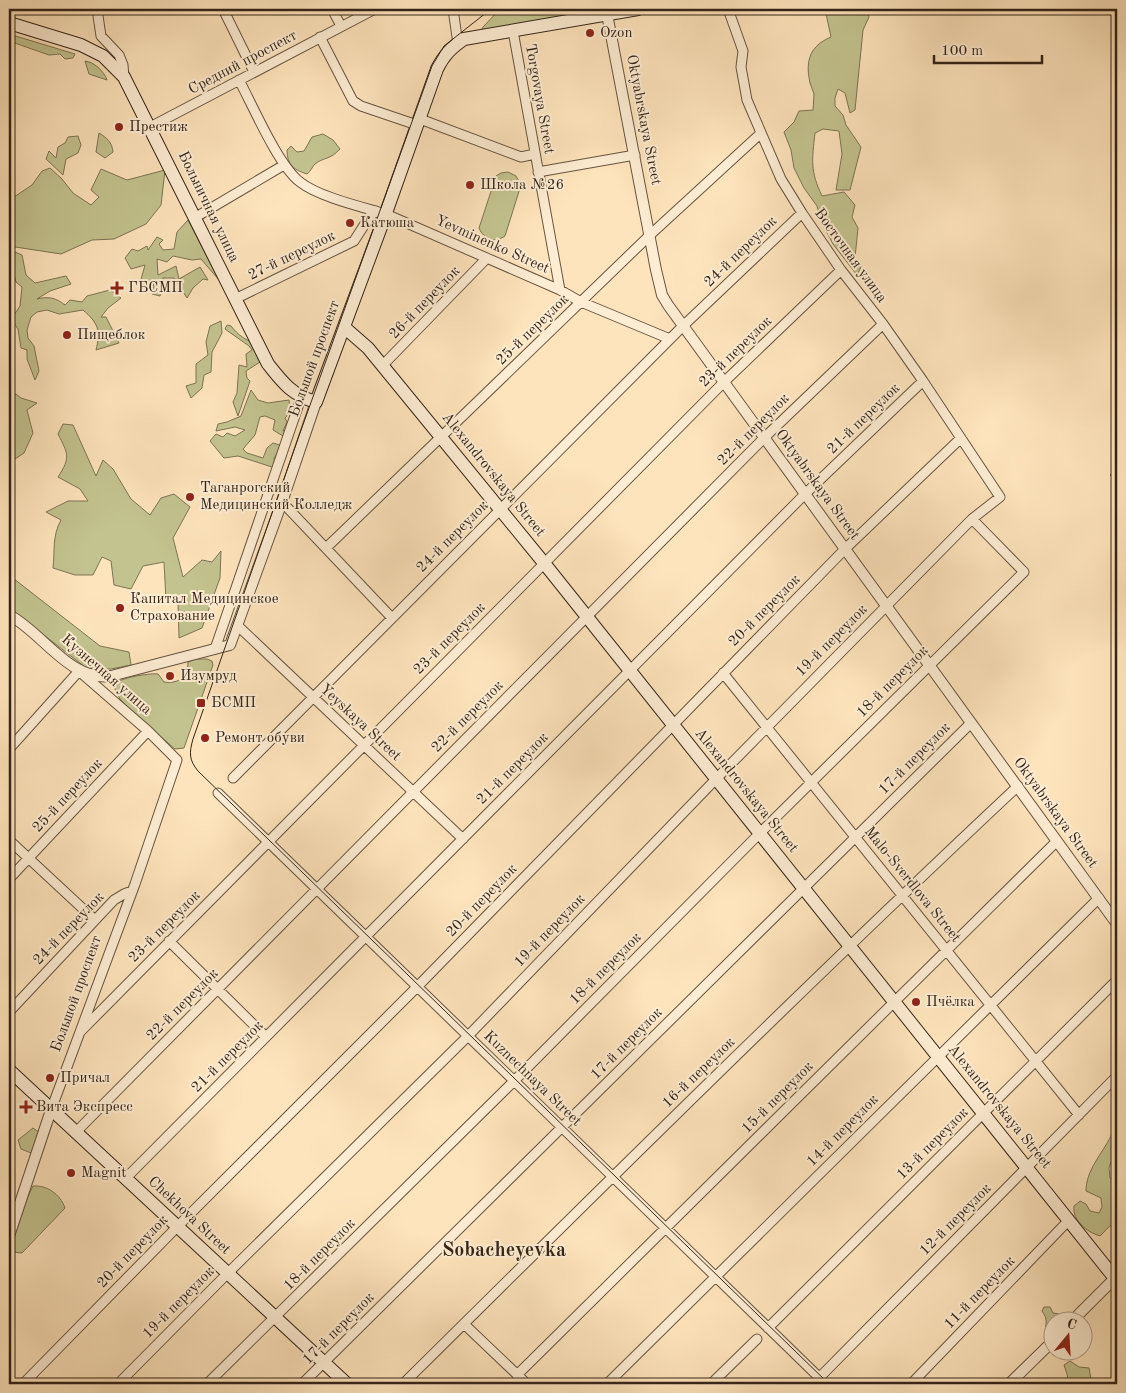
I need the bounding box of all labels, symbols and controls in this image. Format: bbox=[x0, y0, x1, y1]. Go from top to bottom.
place label: Ozon bbox=[600, 26, 633, 41]
marker: Ozon bbox=[584, 27, 596, 39]
street label: Средний проспект bbox=[186, 28, 300, 98]
scale bar bbox=[934, 32, 1041, 64]
street label: Torgovaya Street bbox=[522, 43, 556, 155]
text: 100 m bbox=[941, 44, 983, 59]
street label: Oktyabrskaya Street bbox=[623, 53, 663, 187]
place label: Престиж bbox=[129, 120, 188, 135]
marker: Престиж bbox=[113, 121, 125, 133]
street label: Больничная улица bbox=[175, 149, 242, 265]
place label: Школа №26 bbox=[480, 178, 564, 193]
marker: Школа №26 bbox=[464, 179, 476, 191]
street label: Восточная улица bbox=[811, 206, 889, 306]
street label: Yevminenko Street bbox=[433, 213, 551, 277]
street label: 24-й переулок bbox=[702, 213, 781, 290]
place label: Катюша bbox=[360, 216, 415, 231]
marker: Катюша bbox=[344, 217, 356, 229]
street label: 27-й переулок bbox=[246, 228, 338, 283]
street label: 26-й переулок bbox=[387, 263, 464, 342]
marker: ГБСМП bbox=[110, 281, 124, 295]
place label: ГБСМП bbox=[128, 281, 183, 296]
street label: 25-й переулок bbox=[494, 291, 573, 368]
street label: Большой проспект bbox=[287, 299, 343, 419]
street label: 23-й переулок bbox=[697, 313, 776, 390]
place label: Пищеблок bbox=[77, 328, 146, 343]
marker: Пищеблок bbox=[61, 329, 73, 341]
street label: 21-й переулок bbox=[825, 380, 904, 457]
street label: 22-й переулок bbox=[715, 391, 793, 469]
street label: Alexandrovskaya Street bbox=[438, 410, 548, 540]
street label: Oktyabrskaya Street bbox=[772, 427, 862, 543]
place label: Таганрогский Медицинский Колледж bbox=[200, 481, 353, 513]
marker: Таганрогский Медицинский Колледж bbox=[184, 491, 196, 503]
street label: 24-й переулок bbox=[414, 498, 492, 576]
street label: 20-й переулок bbox=[726, 572, 804, 650]
place label: Капитал Медицинское Страхование bbox=[130, 592, 279, 624]
street label: 23-й переулок bbox=[411, 600, 489, 678]
marker: Капитал Медицинское Страхование bbox=[114, 602, 126, 614]
street label: 19-й переулок bbox=[793, 602, 871, 680]
street label: Кузнечная улица bbox=[58, 632, 154, 718]
street label: 18-й переулок bbox=[854, 643, 932, 721]
place label: Изумруд bbox=[180, 669, 237, 684]
marker: Изумруд bbox=[164, 670, 176, 682]
street label: 22-й переулок bbox=[429, 678, 507, 756]
street label: Yeyskaya Street bbox=[316, 682, 404, 764]
place label: БСМП bbox=[211, 696, 256, 711]
marker: БСМП bbox=[195, 697, 207, 709]
street label: 17-й переулок bbox=[876, 720, 954, 798]
street label: Alexandrovskaya Street bbox=[691, 726, 801, 856]
street label: 21-й переулок bbox=[474, 730, 552, 808]
place label: Ремонт обуви bbox=[215, 731, 305, 746]
marker: Ремонт обуви bbox=[199, 732, 211, 744]
street label: Oktyabrskaya Street bbox=[1010, 755, 1100, 871]
street label: 25-й переулок bbox=[30, 756, 106, 836]
street label: Malo-Sverdlova Street bbox=[861, 824, 963, 946]
street label: 20-й переулок bbox=[444, 861, 521, 940]
street label: 23-й переулок bbox=[126, 888, 204, 966]
street label: 24-й переулок bbox=[31, 889, 108, 968]
street label: 19-й переулок bbox=[512, 891, 589, 970]
street label: 18-й переулок bbox=[567, 930, 645, 1008]
street label: Большой проспект bbox=[49, 934, 105, 1054]
street label: 22-й переулок bbox=[144, 966, 222, 1044]
place label: Пчёлка bbox=[926, 995, 975, 1010]
marker: Пчёлка bbox=[910, 996, 922, 1008]
street label: 17-й переулок bbox=[588, 1005, 666, 1083]
street label: 21-й переулок bbox=[189, 1018, 267, 1096]
street label: Kuznechnaya Street bbox=[480, 1029, 584, 1129]
street label: 16-й переулок bbox=[660, 1034, 739, 1111]
street label: Alexandrovskaya Street bbox=[944, 1042, 1054, 1172]
street label: 15-й переулок bbox=[739, 1059, 817, 1137]
place label: Причал bbox=[60, 1071, 110, 1086]
marker: Причал bbox=[44, 1072, 56, 1084]
street label: 14-й переулок bbox=[804, 1092, 882, 1170]
place label: Вита Экспресс bbox=[36, 1100, 133, 1115]
marker: Вита Экспресс bbox=[20, 1101, 32, 1113]
street label: 13-й переулок bbox=[894, 1105, 972, 1183]
place label: Magnit bbox=[81, 1166, 126, 1181]
marker: Magnit bbox=[65, 1167, 77, 1179]
street label: Chekhova Street bbox=[145, 1174, 233, 1258]
street label: 12-й переулок bbox=[917, 1181, 995, 1259]
street label: 20-й переулок bbox=[95, 1212, 172, 1291]
street label: 18-й переулок bbox=[281, 1216, 359, 1294]
district label: Sobacheyevka bbox=[442, 1241, 566, 1261]
street label: 11-й переулок bbox=[942, 1253, 1019, 1332]
street label: 19-й переулок bbox=[140, 1264, 218, 1342]
street label: 17-й переулок bbox=[300, 1290, 378, 1368]
north arrow bbox=[1044, 1310, 1094, 1360]
text: С bbox=[1065, 1317, 1078, 1333]

